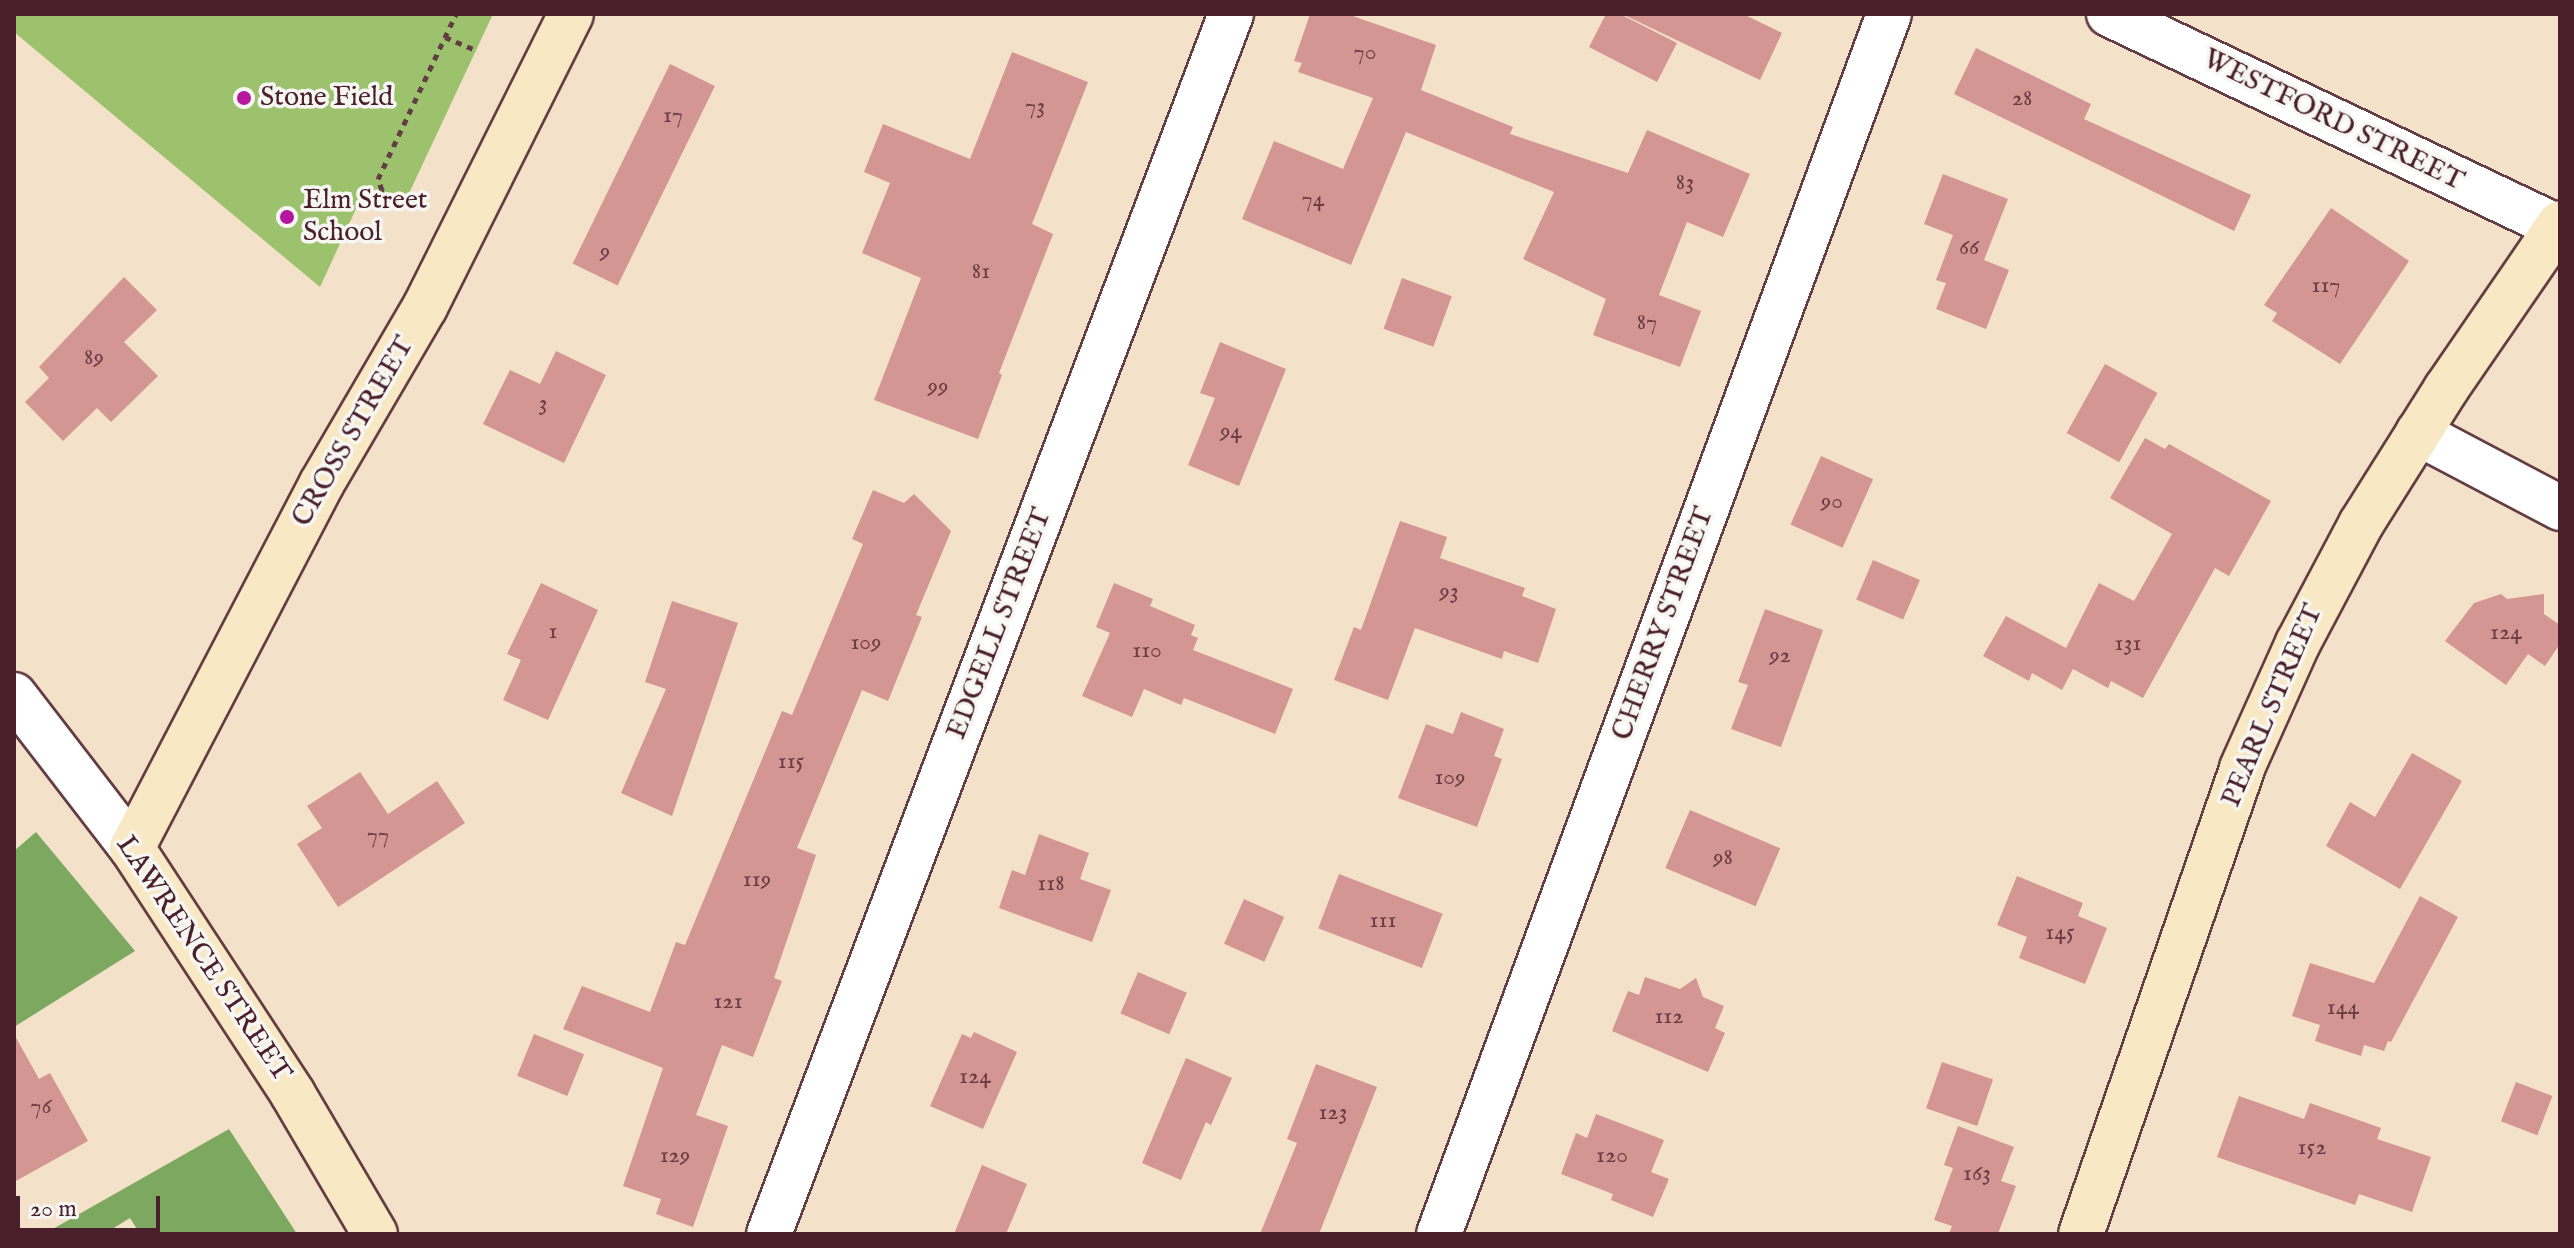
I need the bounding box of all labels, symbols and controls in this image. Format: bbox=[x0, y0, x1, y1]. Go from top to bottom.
house number: 70 bbox=[1353, 39, 1377, 67]
street label: WESTFORD STREET bbox=[2197, 43, 2469, 199]
place label: Stone Field bbox=[260, 81, 393, 115]
house number: 28 bbox=[2012, 85, 2032, 113]
marker: Stone Field bbox=[235, 89, 253, 107]
house number: 73 bbox=[1025, 93, 1045, 121]
house number: 17 bbox=[663, 102, 683, 130]
house number: 83 bbox=[1676, 169, 1694, 197]
place label: Elm Street School bbox=[303, 184, 427, 250]
house number: 74 bbox=[1302, 186, 1324, 214]
marker: Elm Street School bbox=[278, 208, 296, 226]
house number: 66 bbox=[1959, 234, 1979, 262]
house number: 9 bbox=[600, 238, 610, 266]
house number: 81 bbox=[972, 258, 990, 286]
house number: 117 bbox=[2311, 272, 2341, 300]
house number: 87 bbox=[1637, 309, 1657, 337]
street label: CROSS STREET bbox=[286, 331, 422, 533]
house number: 89 bbox=[84, 344, 104, 372]
house number: 99 bbox=[928, 373, 948, 401]
house number: 3 bbox=[539, 390, 547, 418]
house number: 94 bbox=[1220, 418, 1242, 446]
house number: 90 bbox=[1821, 488, 1843, 516]
street label: CHERRY STREET bbox=[1606, 503, 1722, 745]
street label: EDGELL STREET bbox=[940, 504, 1060, 744]
house number: 93 bbox=[1439, 578, 1459, 606]
street label: PEARL STREET bbox=[2215, 600, 2331, 812]
house number: 1 bbox=[549, 618, 557, 646]
house number: 124 bbox=[2490, 619, 2522, 647]
house number: 109 bbox=[850, 629, 882, 657]
house number: 131 bbox=[2115, 630, 2141, 658]
house number: 110 bbox=[1132, 637, 1162, 665]
house number: 92 bbox=[1769, 642, 1791, 670]
house number: 115 bbox=[778, 748, 804, 776]
house number: 109 bbox=[1434, 764, 1466, 792]
house number: 77 bbox=[367, 822, 389, 850]
street label: LAWRENCE STREET bbox=[108, 830, 298, 1088]
house number: 98 bbox=[1713, 844, 1733, 872]
house number: 119 bbox=[743, 866, 771, 894]
house number: 118 bbox=[1037, 870, 1065, 898]
house number: 111 bbox=[1370, 907, 1396, 935]
house number: 145 bbox=[2045, 919, 2075, 947]
house number: 121 bbox=[713, 988, 743, 1016]
house number: 144 bbox=[2327, 994, 2359, 1022]
house number: 112 bbox=[1654, 1003, 1684, 1031]
house number: 124 bbox=[959, 1063, 991, 1091]
house number: 76 bbox=[30, 1093, 52, 1121]
house number: 123 bbox=[1318, 1099, 1348, 1127]
house number: 152 bbox=[2298, 1134, 2326, 1162]
house number: 129 bbox=[660, 1142, 690, 1170]
house number: 120 bbox=[1596, 1142, 1628, 1170]
house number: 163 bbox=[1963, 1160, 1991, 1188]
scale bar bbox=[20, 1180, 164, 1230]
text: 20 m bbox=[30, 1194, 77, 1225]

